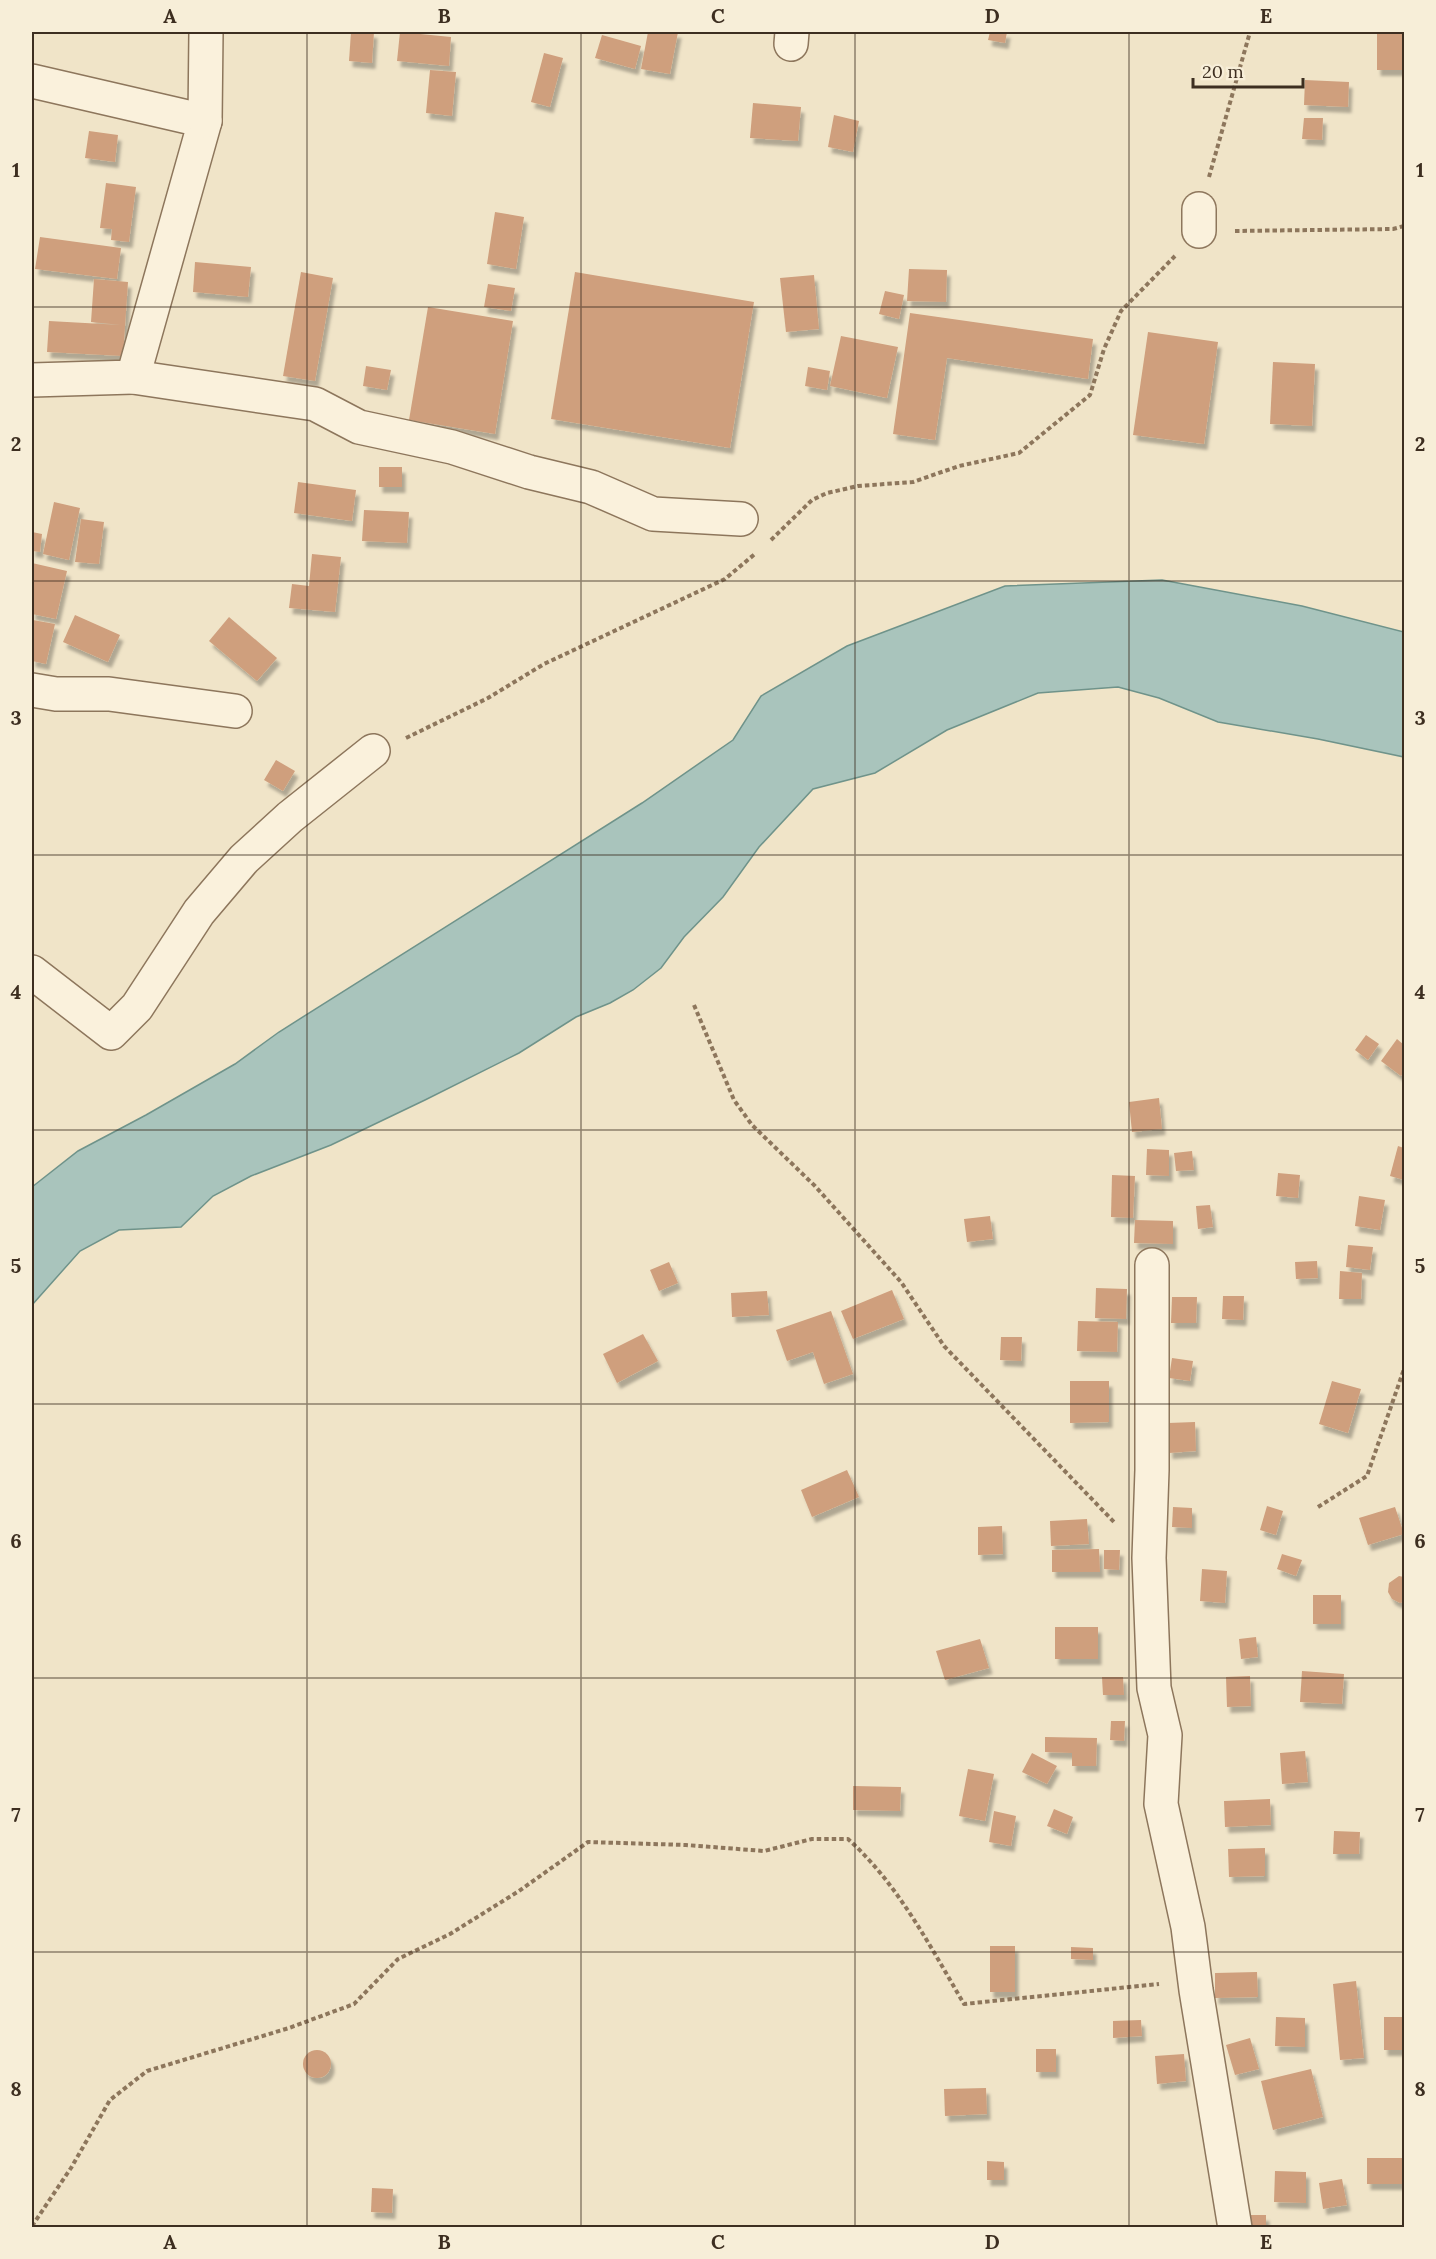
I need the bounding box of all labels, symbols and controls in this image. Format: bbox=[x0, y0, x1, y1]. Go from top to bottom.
text: A bbox=[163, 3, 177, 28]
text: B bbox=[437, 3, 451, 28]
text: C bbox=[711, 3, 725, 28]
text: D bbox=[984, 3, 1000, 28]
text: E bbox=[1260, 3, 1272, 28]
scale bar bbox=[1193, 51, 1302, 89]
text: 20 m bbox=[1202, 60, 1244, 83]
text: 1 bbox=[12, 157, 20, 182]
text: 1 bbox=[1416, 157, 1424, 182]
text: 2 bbox=[11, 431, 21, 456]
text: 2 bbox=[1415, 431, 1425, 456]
text: 3 bbox=[10, 705, 22, 730]
text: 3 bbox=[1414, 705, 1426, 730]
text: 4 bbox=[11, 979, 22, 1004]
text: 4 bbox=[1415, 979, 1426, 1004]
text: 5 bbox=[11, 1253, 22, 1278]
text: 5 bbox=[1415, 1253, 1426, 1278]
text: 6 bbox=[10, 1528, 22, 1553]
text: 6 bbox=[1414, 1528, 1426, 1553]
text: 7 bbox=[11, 1802, 21, 1827]
text: 7 bbox=[1415, 1802, 1425, 1827]
text: 8 bbox=[10, 2076, 22, 2101]
text: 8 bbox=[1414, 2076, 1426, 2101]
text: A bbox=[163, 2229, 177, 2254]
text: B bbox=[437, 2229, 451, 2254]
text: C bbox=[711, 2229, 725, 2254]
text: D bbox=[984, 2229, 1000, 2254]
text: E bbox=[1260, 2229, 1272, 2254]

